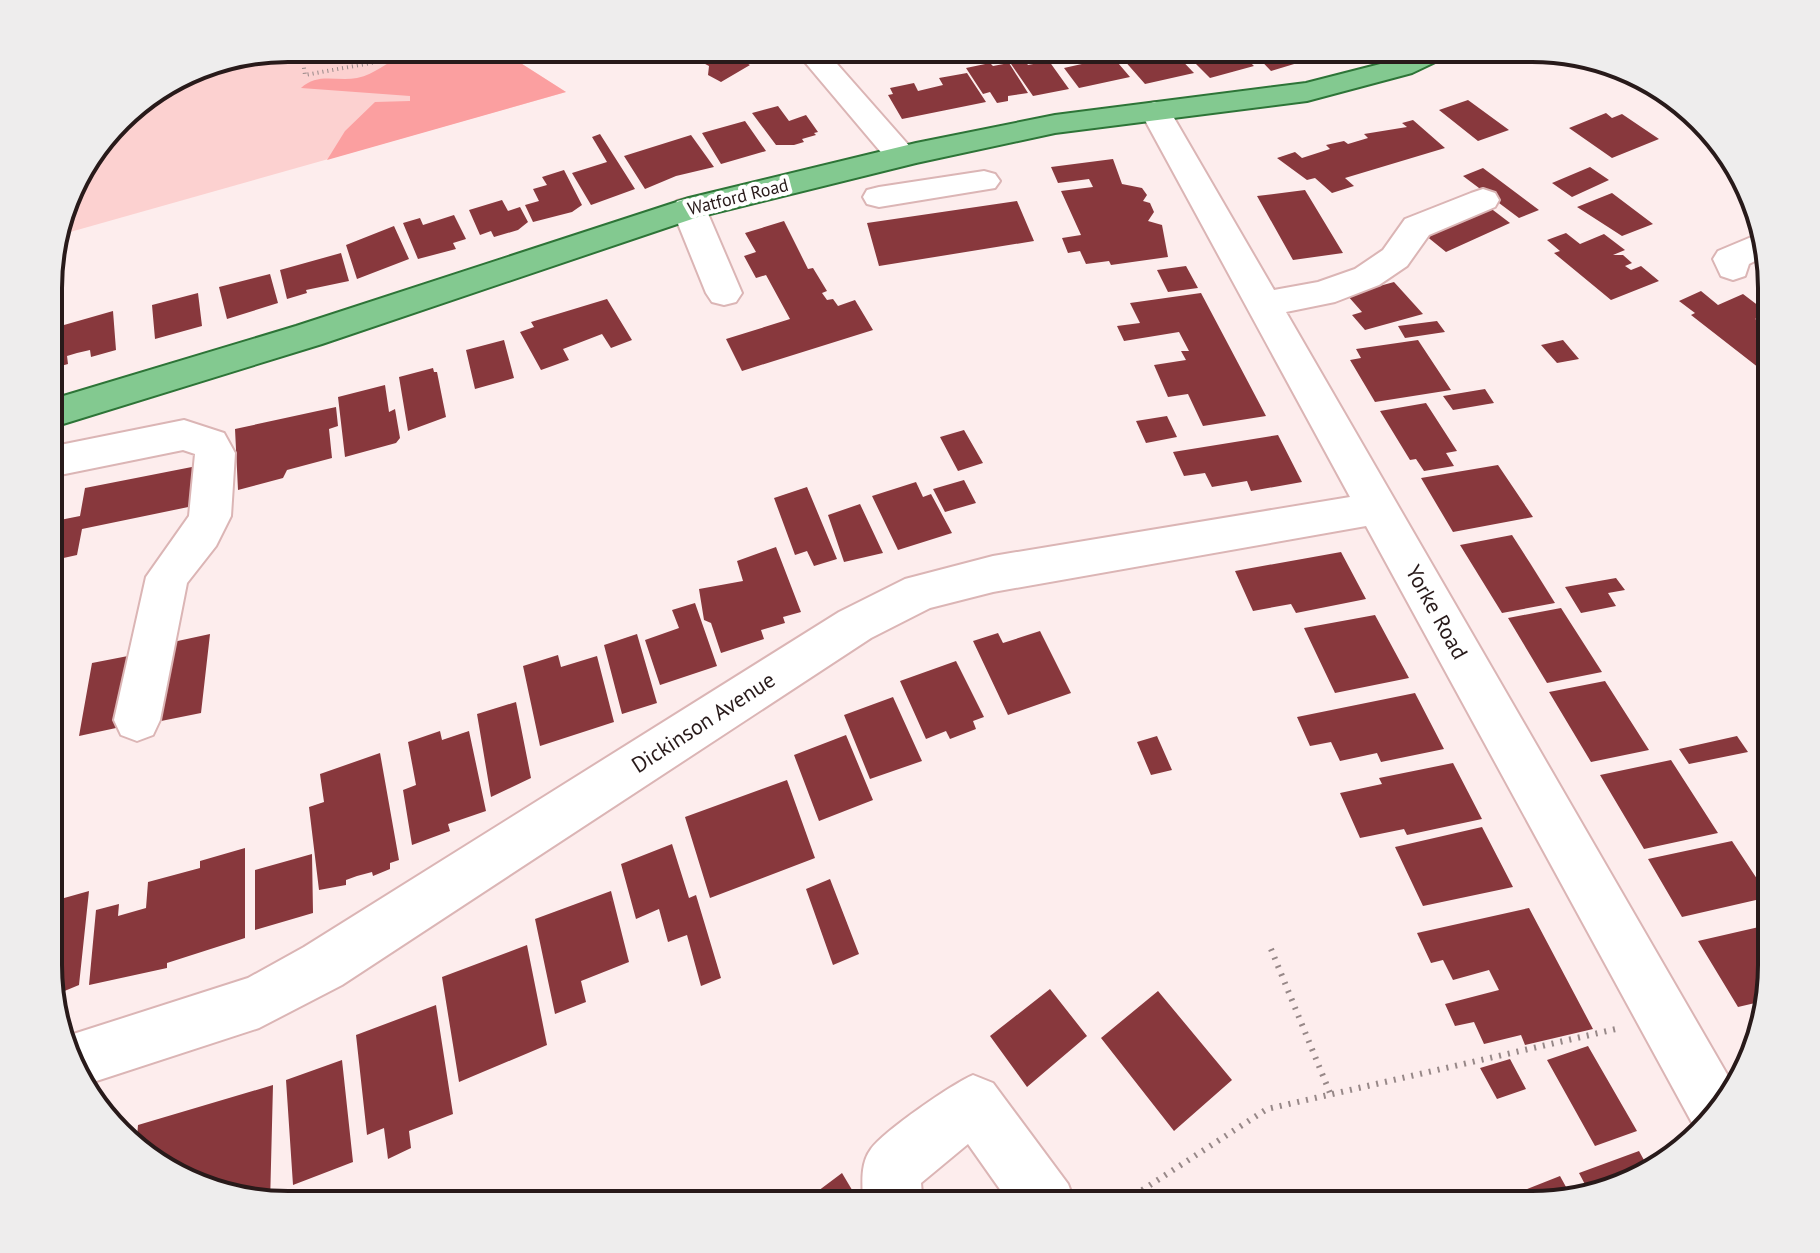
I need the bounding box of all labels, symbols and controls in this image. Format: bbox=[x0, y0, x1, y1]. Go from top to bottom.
street label: Watford Road bbox=[685, 173, 791, 220]
street label: Yorke Road bbox=[1400, 560, 1474, 664]
street label: Dickinson Avenue bbox=[626, 665, 780, 779]

